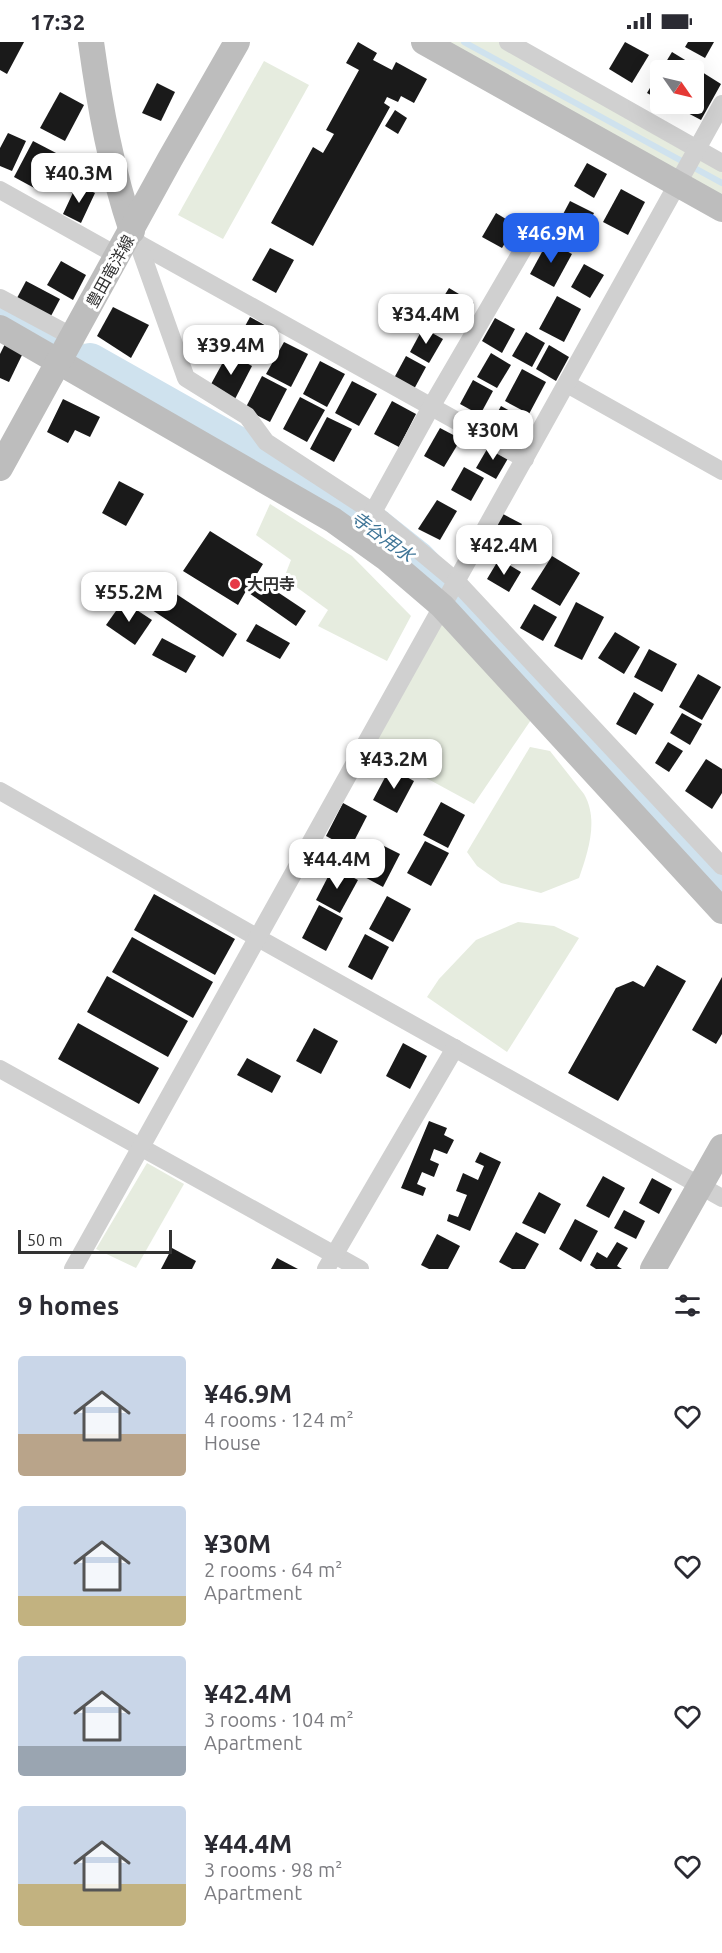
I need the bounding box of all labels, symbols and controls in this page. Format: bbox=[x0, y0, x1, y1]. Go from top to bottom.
text: 17:32 bbox=[30, 9, 85, 34]
north arrow bbox=[650, 60, 704, 114]
map controls bbox=[650, 60, 704, 114]
pin: ¥40.3M bbox=[30, 153, 128, 204]
text: ¥40.3M bbox=[45, 161, 113, 184]
pin: ¥46.9M bbox=[502, 213, 600, 264]
text: ¥46.9M bbox=[517, 221, 585, 244]
street label: 豊田竜洋線 bbox=[83, 232, 137, 310]
pin: ¥34.4M bbox=[377, 294, 475, 345]
text: ¥34.4M bbox=[392, 302, 460, 325]
pin: ¥39.4M bbox=[182, 325, 280, 376]
text: ¥39.4M bbox=[197, 333, 265, 356]
pin: ¥30M bbox=[457, 410, 529, 461]
text: ¥30M bbox=[467, 418, 519, 441]
water label: 寺谷用水 bbox=[348, 507, 420, 566]
pin: ¥42.4M bbox=[455, 525, 553, 576]
text: ¥42.4M bbox=[470, 533, 538, 556]
pin: ¥55.2M bbox=[80, 572, 178, 623]
place label: 大円寺 bbox=[247, 575, 295, 593]
marker: 大円寺 bbox=[228, 577, 242, 591]
text: ¥55.2M bbox=[95, 580, 163, 603]
pin: ¥43.2M bbox=[345, 739, 443, 790]
text: ¥43.2M bbox=[360, 747, 428, 770]
pin: ¥44.4M bbox=[288, 839, 386, 890]
text: ¥44.4M bbox=[303, 847, 371, 870]
scale bar bbox=[18, 1227, 172, 1254]
text: 50 m bbox=[27, 1231, 63, 1249]
icon: filters bbox=[671, 1289, 704, 1322]
text: 9 homes bbox=[18, 1291, 119, 1320]
text: ¥46.9M bbox=[204, 1379, 292, 1408]
icon: home bbox=[66, 1380, 138, 1452]
icon: heart bbox=[671, 1400, 704, 1433]
text: 4 rooms · 124 m² bbox=[204, 1408, 354, 1431]
text: House bbox=[204, 1431, 261, 1454]
text: ¥30M bbox=[204, 1529, 271, 1558]
icon: home bbox=[66, 1530, 138, 1602]
icon: heart bbox=[671, 1550, 704, 1583]
text: 2 rooms · 64 m² bbox=[204, 1558, 342, 1581]
text: Apartment bbox=[204, 1581, 302, 1604]
text: ¥42.4M bbox=[204, 1679, 292, 1708]
icon: home bbox=[66, 1680, 138, 1752]
icon: heart bbox=[671, 1700, 704, 1733]
text: 3 rooms · 104 m² bbox=[204, 1708, 354, 1731]
text: Apartment bbox=[204, 1731, 302, 1754]
text: ¥44.4M bbox=[204, 1829, 292, 1858]
icon: home bbox=[66, 1830, 138, 1902]
icon: heart bbox=[671, 1850, 704, 1883]
text: 3 rooms · 98 m² bbox=[204, 1858, 342, 1881]
text: Apartment bbox=[204, 1881, 302, 1904]

